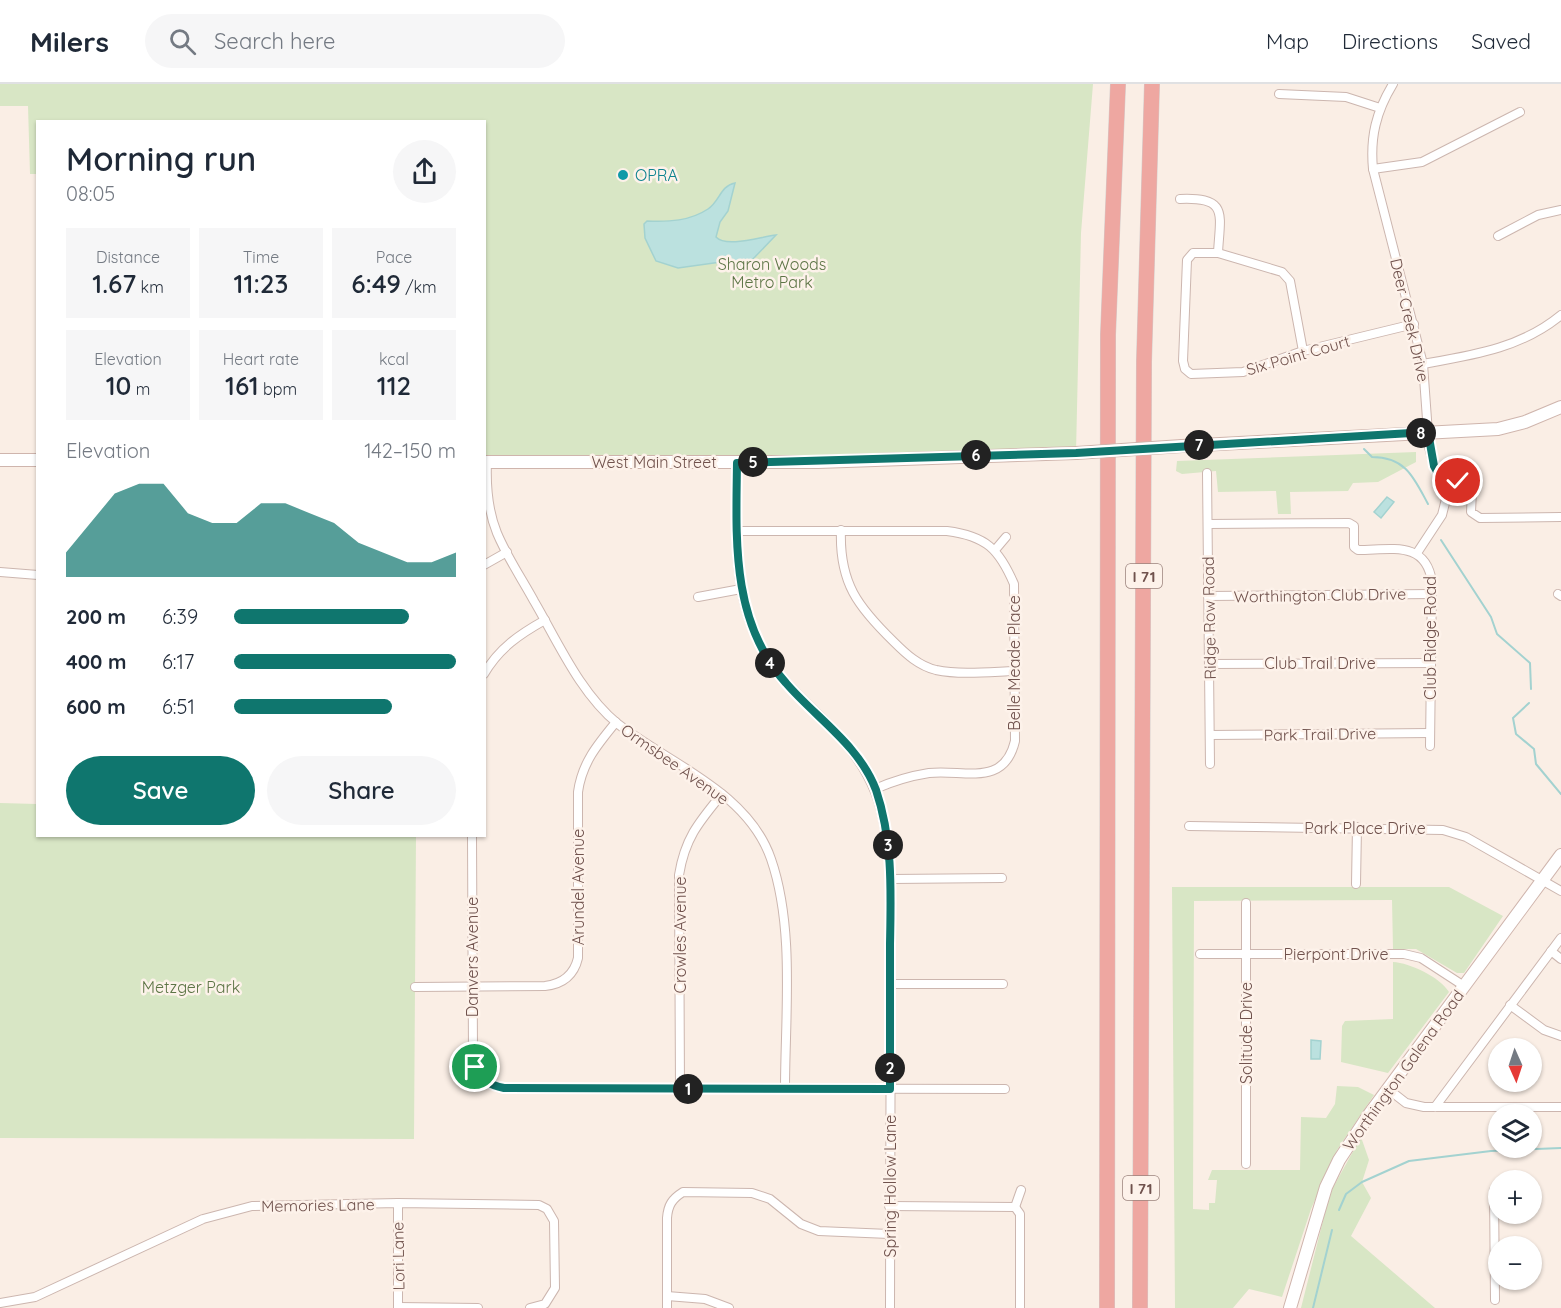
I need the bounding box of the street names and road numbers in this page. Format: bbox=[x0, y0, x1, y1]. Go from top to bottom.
street label: Deer Creek Drive bbox=[1386, 256, 1434, 384]
street label: Six Point Court bbox=[1244, 331, 1352, 379]
street label: West Main Street bbox=[591, 452, 717, 472]
street label: Ridge Row Road bbox=[1198, 556, 1220, 680]
road number: I 71 bbox=[1126, 564, 1162, 588]
street label: Club Ridge Road bbox=[1420, 576, 1440, 700]
street label: Worthington Club Drive bbox=[1234, 583, 1406, 607]
street label: Belle Meade Place bbox=[1004, 595, 1024, 731]
street label: Club Trail Drive bbox=[1264, 653, 1376, 673]
street label: Ormsbee Avenue bbox=[617, 719, 733, 809]
street label: Park Trail Drive bbox=[1264, 723, 1376, 745]
street label: Park Place Drive bbox=[1304, 818, 1426, 838]
street label: Arundel Avenue bbox=[568, 829, 588, 945]
street label: Crowles Avenue bbox=[670, 876, 690, 994]
street label: Danvers Avenue bbox=[462, 897, 482, 1017]
street label: Pierpont Drive bbox=[1283, 944, 1389, 964]
street label: Solitude Drive bbox=[1236, 982, 1256, 1084]
street label: Worthington Galena Road bbox=[1338, 986, 1468, 1154]
street label: Spring Hollow Lane bbox=[880, 1115, 900, 1257]
road number: I 71 bbox=[1123, 1176, 1159, 1200]
street label: Memories Lane bbox=[261, 1194, 375, 1216]
street label: Lori Lane bbox=[387, 1222, 409, 1290]

